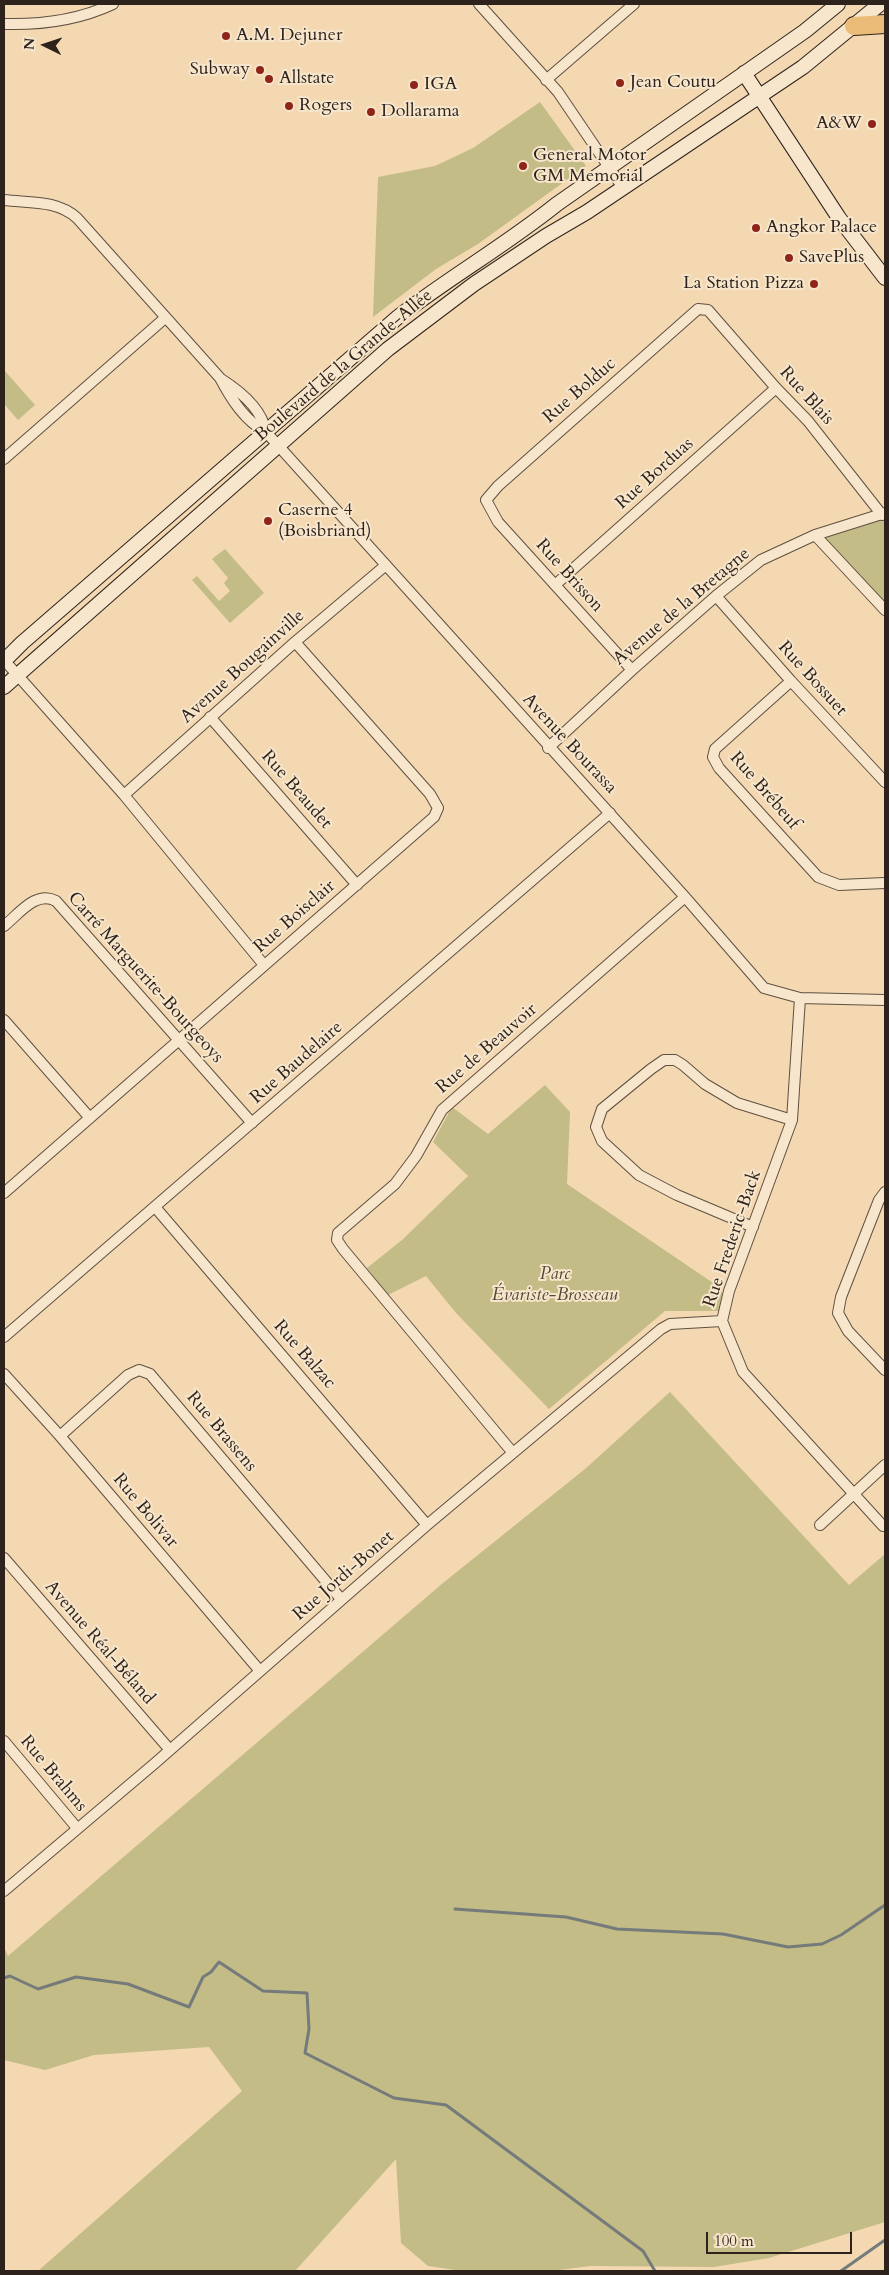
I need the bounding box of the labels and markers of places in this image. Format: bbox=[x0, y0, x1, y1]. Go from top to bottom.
place label: A.M. Dejuner bbox=[236, 25, 342, 47]
marker: A.M. Dejuner bbox=[220, 30, 232, 42]
place label: Subway bbox=[190, 59, 250, 81]
marker: Subway bbox=[254, 64, 266, 76]
place label: Allstate bbox=[279, 68, 334, 90]
place label: Jean Coutu bbox=[630, 72, 716, 94]
marker: Allstate bbox=[263, 73, 275, 85]
place label: IGA bbox=[424, 74, 457, 96]
marker: Jean Coutu bbox=[614, 77, 626, 89]
marker: IGA bbox=[408, 79, 420, 91]
place label: Rogers bbox=[299, 95, 352, 117]
marker: Rogers bbox=[283, 100, 295, 112]
place label: Dollarama bbox=[381, 101, 460, 123]
marker: Dollarama bbox=[365, 106, 377, 118]
place label: A&W bbox=[816, 113, 862, 135]
marker: A&W bbox=[866, 118, 878, 130]
place label: General Motor GM Memorial bbox=[533, 145, 646, 188]
marker: General Motor GM Memorial bbox=[517, 160, 529, 172]
place label: Angkor Palace bbox=[766, 217, 877, 239]
marker: Angkor Palace bbox=[750, 222, 762, 234]
place label: SavePlus bbox=[799, 247, 864, 269]
marker: SavePlus bbox=[783, 252, 795, 264]
place label: La Station Pizza bbox=[683, 273, 804, 295]
marker: La Station Pizza bbox=[808, 278, 820, 290]
place label: Caserne 4 (Boisbriand) bbox=[278, 500, 371, 542]
marker: Caserne 4 (Boisbriand) bbox=[262, 515, 274, 527]

